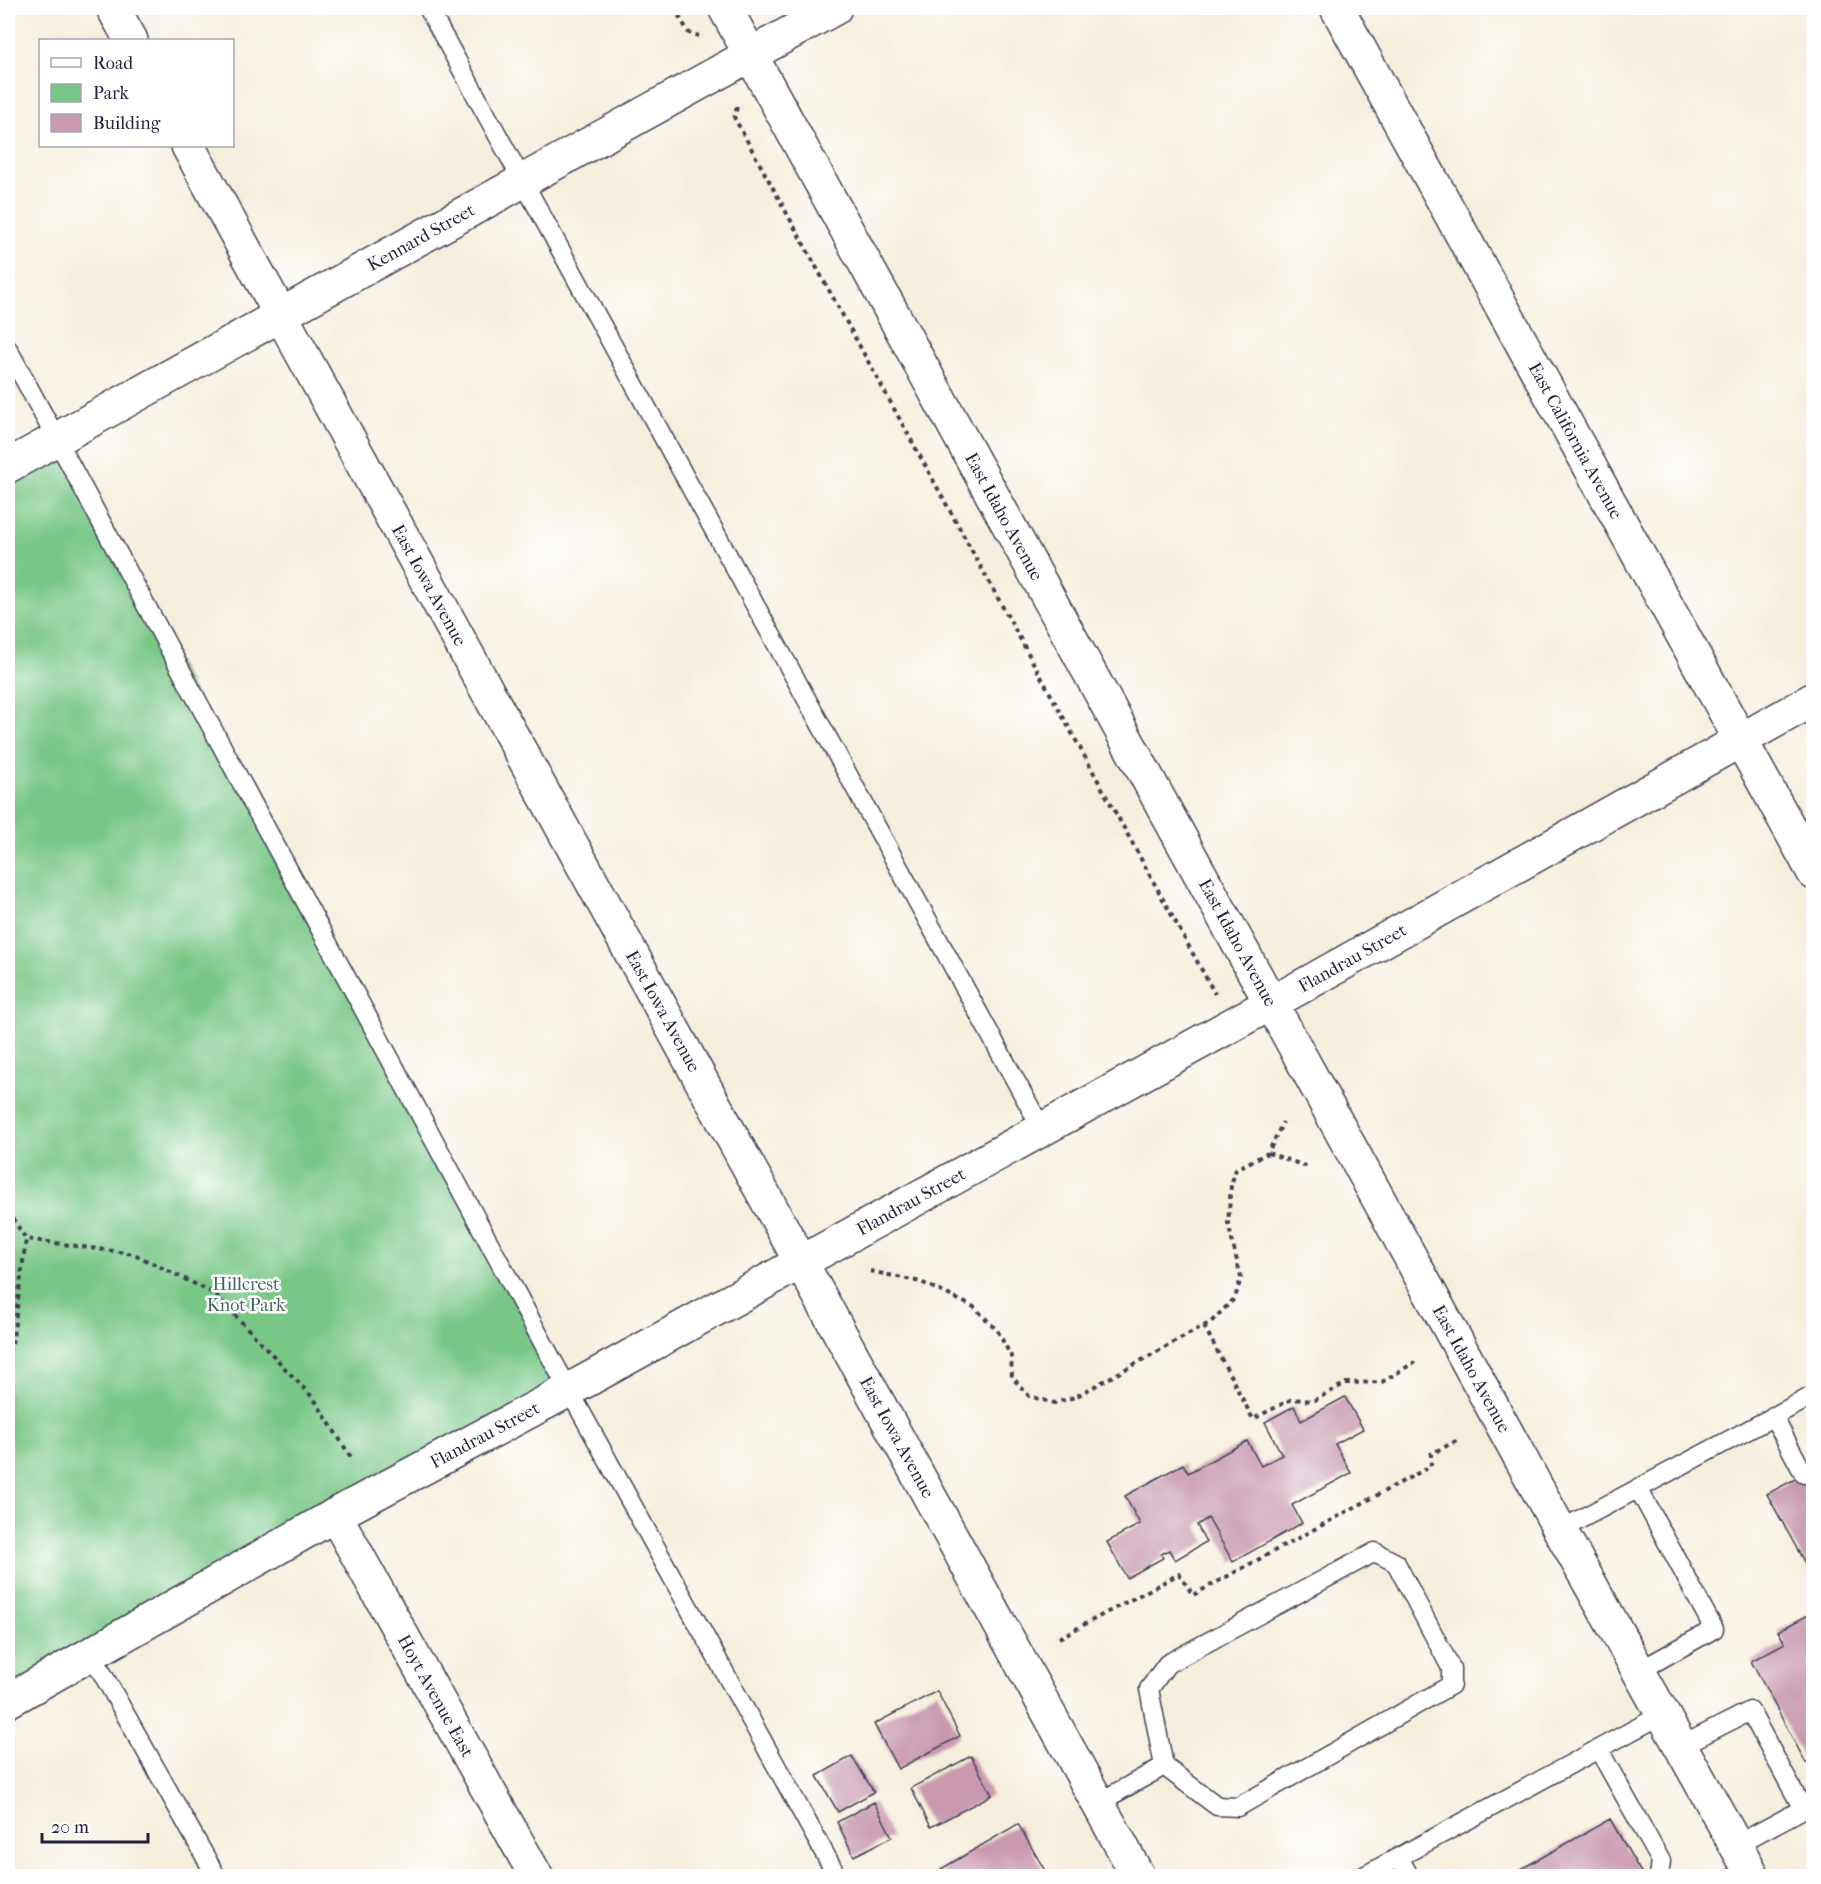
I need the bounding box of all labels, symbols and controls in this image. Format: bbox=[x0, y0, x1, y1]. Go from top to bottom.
legend bbox=[39, 39, 234, 147]
text: Road bbox=[93, 53, 133, 74]
text: Park bbox=[93, 83, 130, 104]
text: Building bbox=[93, 113, 161, 134]
street label: Kennard Street bbox=[364, 199, 479, 275]
street label: East California Avenue bbox=[1524, 359, 1627, 523]
street label: East Idaho Avenue bbox=[961, 449, 1047, 584]
street label: East Iowa Avenue bbox=[387, 521, 471, 650]
street label: East Idaho Avenue bbox=[1194, 875, 1281, 1010]
street label: Flandrau Street bbox=[1294, 919, 1411, 997]
street label: East Iowa Avenue bbox=[621, 947, 705, 1076]
street label: Flandrau Street bbox=[853, 1163, 970, 1240]
park label: Hillcrest Knot Park bbox=[207, 1274, 286, 1316]
street label: East Idaho Avenue bbox=[1428, 1301, 1515, 1436]
street label: East Iowa Avenue bbox=[855, 1373, 939, 1502]
street label: Flandrau Street bbox=[427, 1397, 544, 1473]
street label: Hoyt Avenue East bbox=[393, 1631, 478, 1761]
scale bar bbox=[42, 1806, 148, 1844]
text: 20 m bbox=[51, 1817, 89, 1838]

